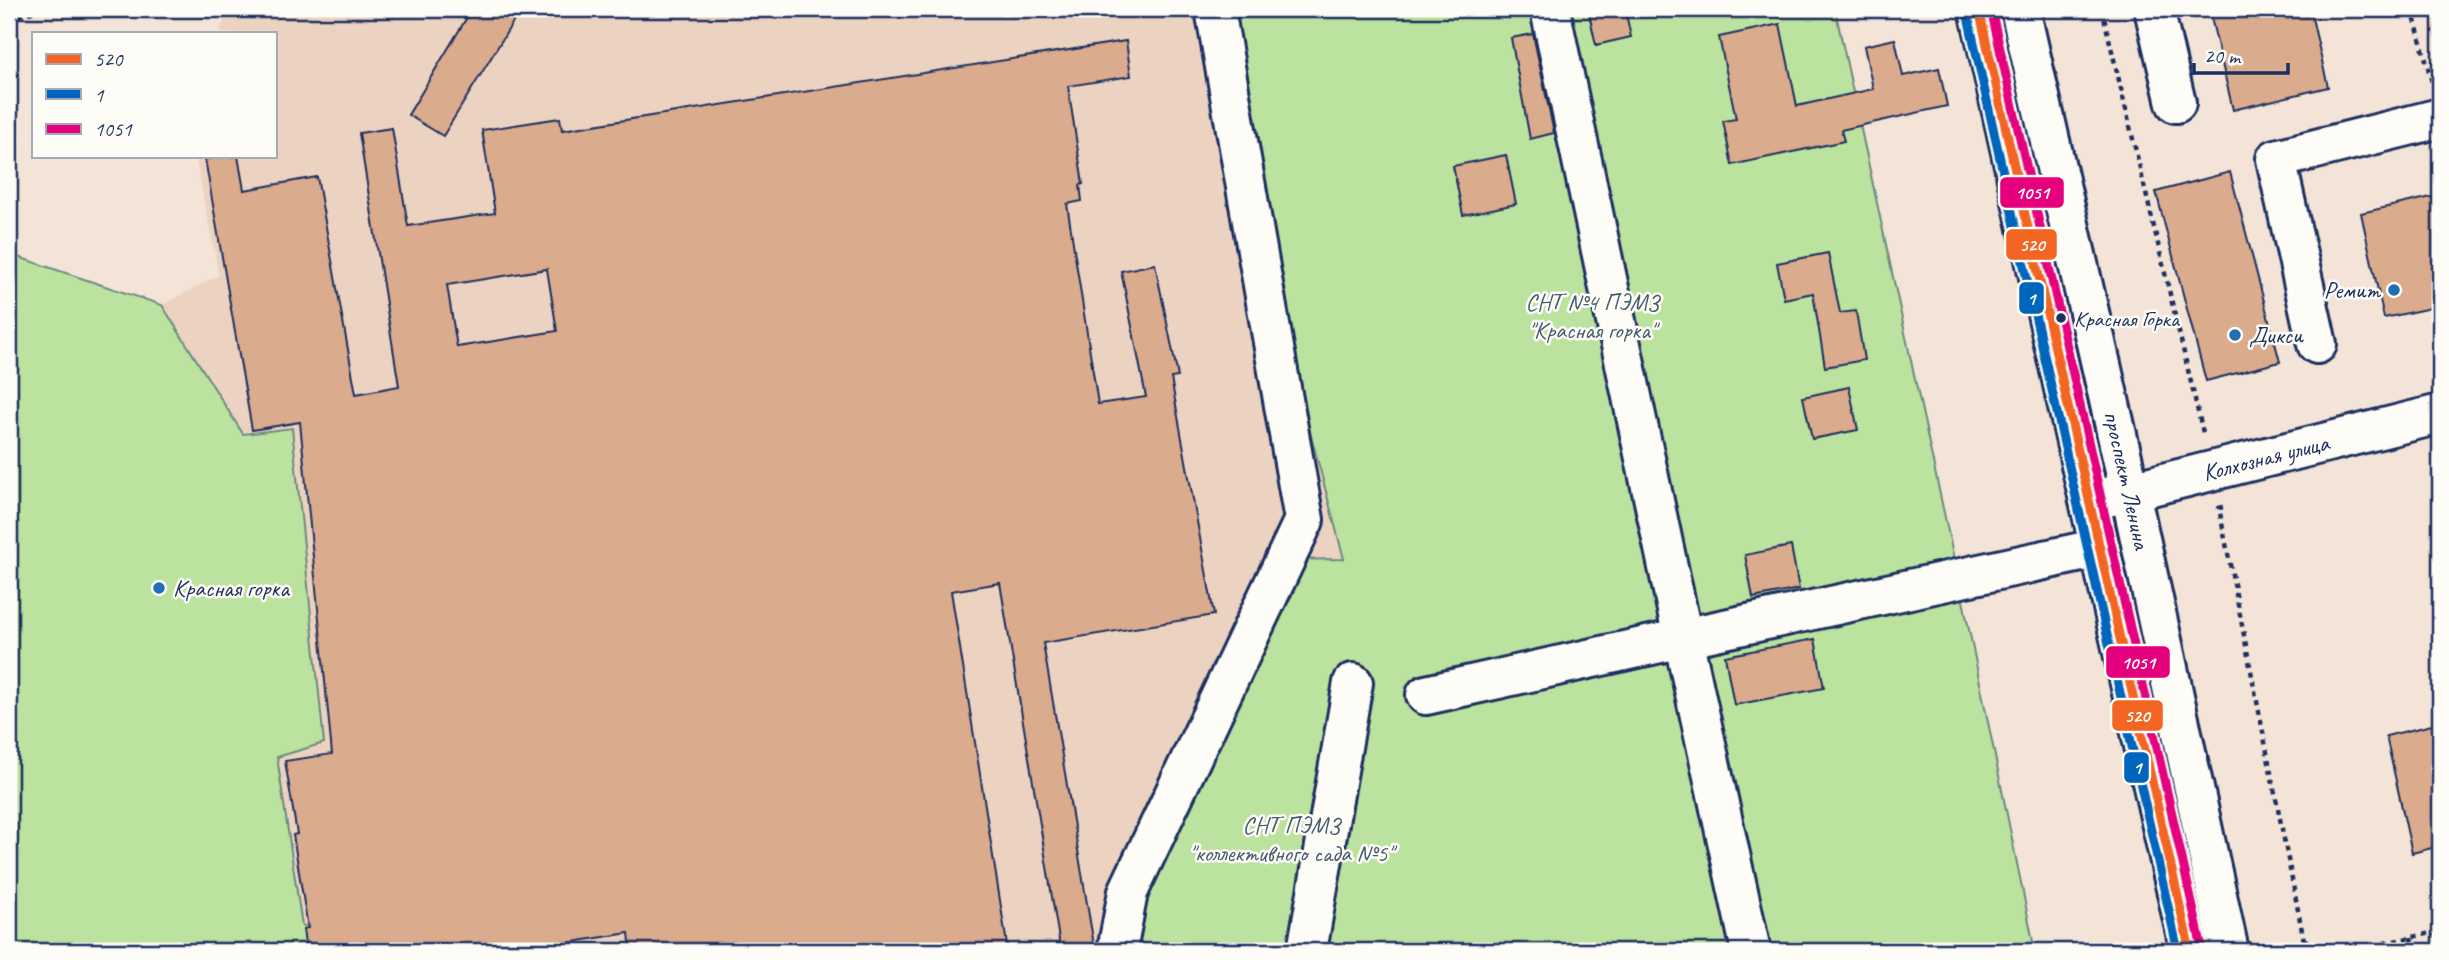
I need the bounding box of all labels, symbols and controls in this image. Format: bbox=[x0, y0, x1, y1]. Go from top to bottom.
legend bbox=[32, 32, 276, 158]
scale bar bbox=[2194, 32, 2288, 76]
text: 20 m bbox=[2204, 43, 2242, 69]
text: 520 bbox=[94, 46, 124, 72]
text: 1 bbox=[94, 82, 105, 108]
text: 1051 bbox=[94, 116, 133, 142]
line badge: 1051 bbox=[1999, 176, 2065, 209]
text: 1051 bbox=[2015, 181, 2051, 205]
line badge: 520 bbox=[2005, 228, 2058, 261]
text: 520 bbox=[2019, 233, 2047, 257]
place label: Ремит bbox=[2324, 275, 2381, 305]
line badge: 1 bbox=[2018, 281, 2045, 315]
marker: Ремит bbox=[2386, 282, 2402, 298]
park label: СНТ №4 ПЭМЗ "Красная горка" bbox=[1525, 287, 1661, 345]
text: 1 bbox=[2027, 287, 2038, 311]
place label: Красная Горка bbox=[2074, 305, 2180, 333]
marker: Красная Горка bbox=[2054, 311, 2068, 325]
place label: Дикси bbox=[2249, 320, 2304, 350]
marker: Дикси bbox=[2227, 327, 2243, 343]
street label: проспект Ленина bbox=[2097, 408, 2157, 553]
street label: Колхозная улица bbox=[2199, 427, 2333, 488]
place label: Красная горка bbox=[173, 573, 290, 603]
marker: Красная горка bbox=[151, 580, 167, 596]
line badge: 1051 bbox=[2105, 645, 2171, 679]
text: 1051 bbox=[2121, 651, 2157, 675]
line badge: 520 bbox=[2111, 699, 2164, 732]
text: 520 bbox=[2124, 704, 2152, 728]
line badge: 1 bbox=[2123, 751, 2150, 784]
text: 1 bbox=[2133, 756, 2144, 780]
park label: СНТ ПЭМЗ "коллективного сада №5" bbox=[1189, 810, 1398, 868]

